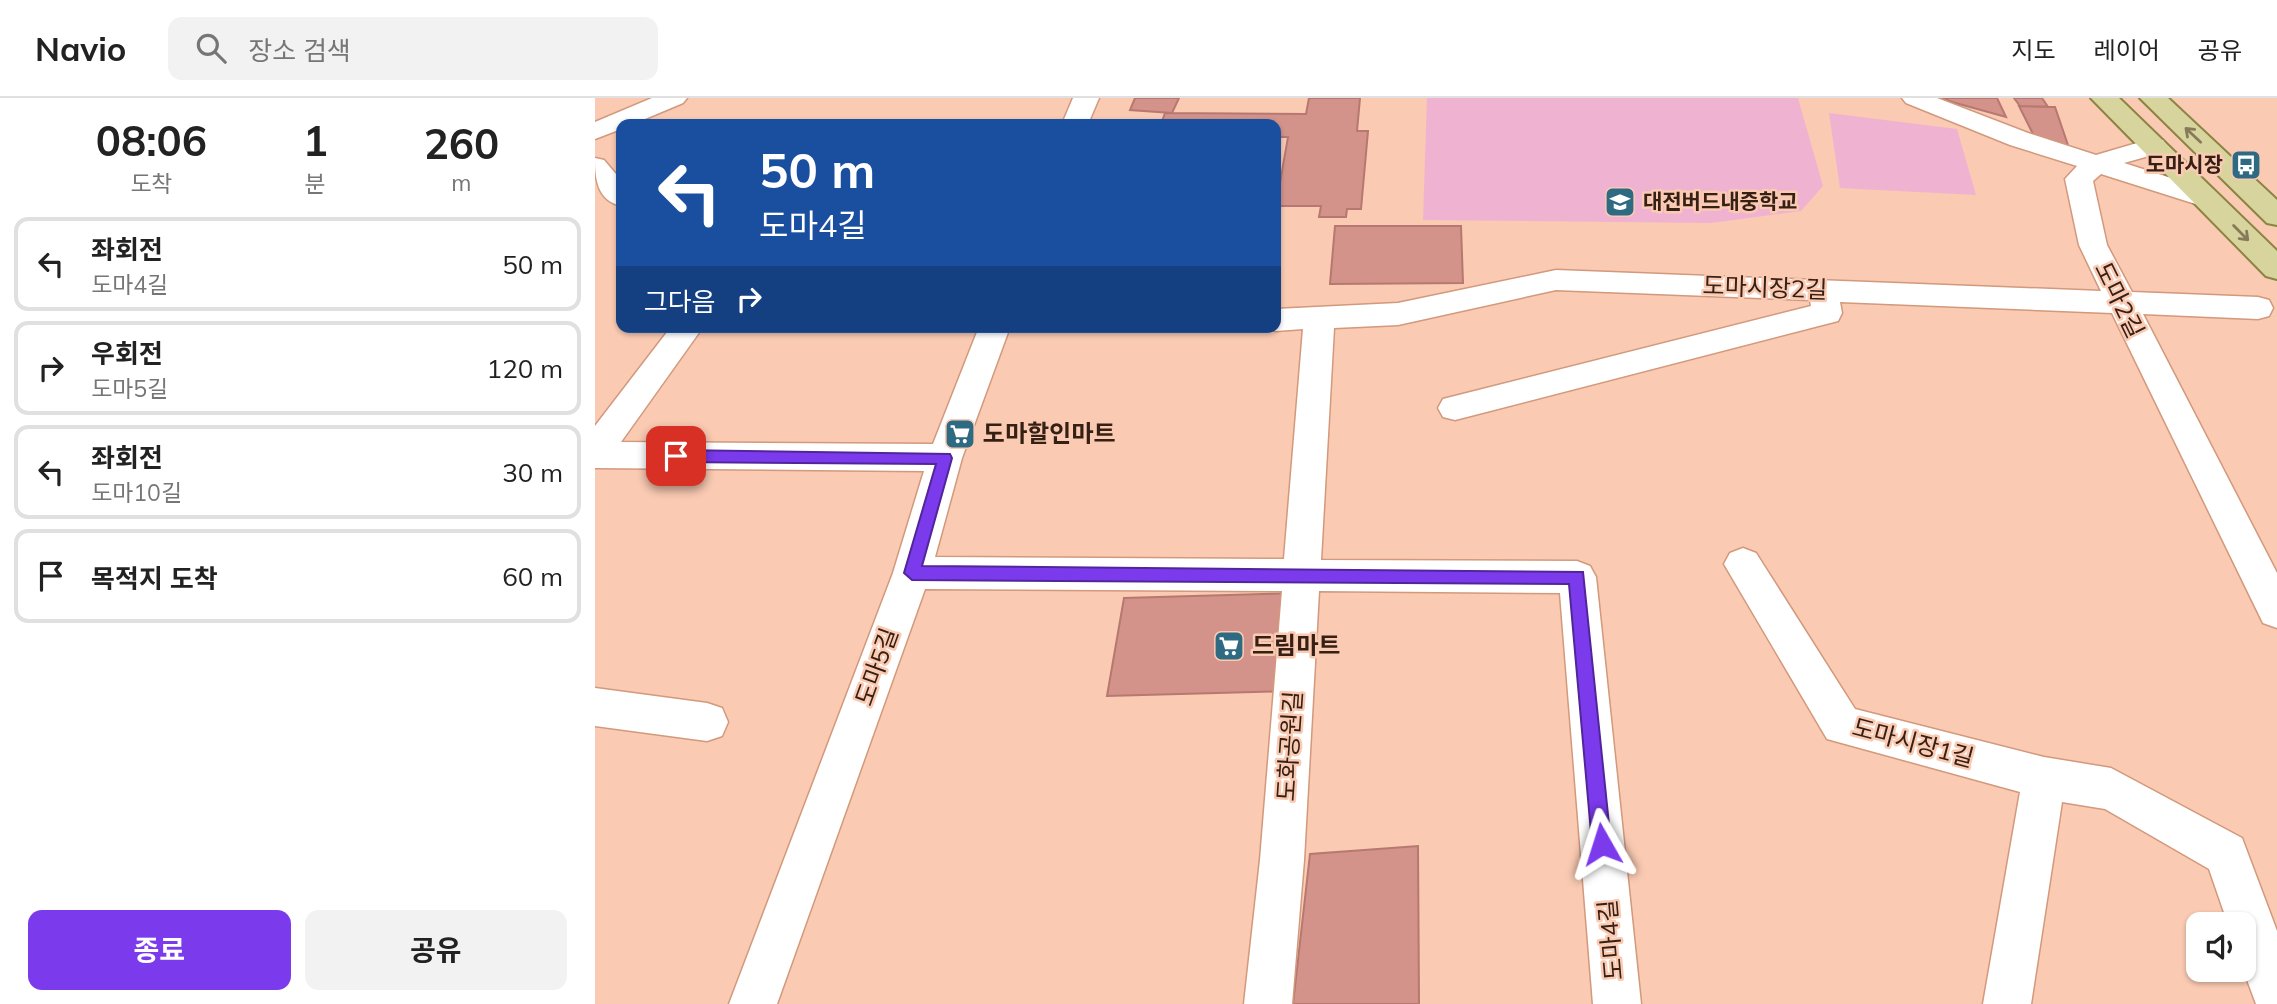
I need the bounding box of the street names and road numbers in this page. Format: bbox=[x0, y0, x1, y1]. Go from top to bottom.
street label: 도마2길 bbox=[2089, 257, 2151, 342]
street label: 도마시장2길 bbox=[1702, 270, 1828, 304]
street label: 도마5길 bbox=[848, 624, 904, 710]
street label: 도화공원길 bbox=[1270, 690, 1308, 802]
street label: 도마시장1길 bbox=[1849, 711, 1977, 773]
street label: 도마4길 bbox=[1592, 899, 1628, 982]

